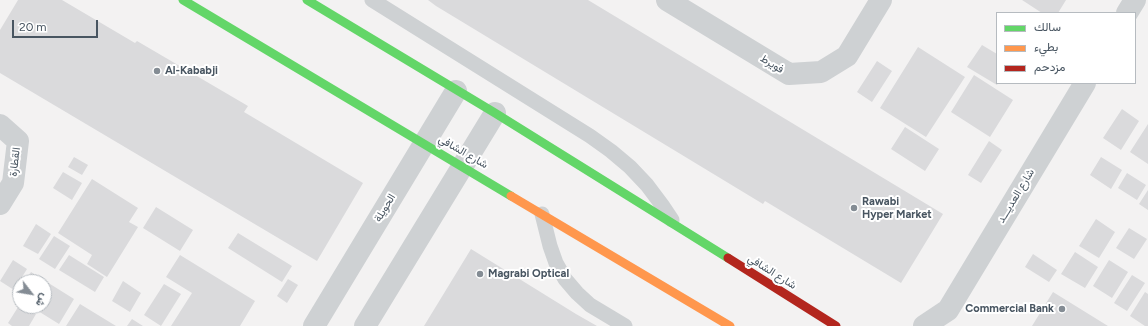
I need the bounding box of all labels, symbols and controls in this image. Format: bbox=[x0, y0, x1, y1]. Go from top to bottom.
scale bar bbox=[14, 12, 100, 38]
legend bbox=[996, 12, 1136, 84]
text: 20 m bbox=[19, 20, 47, 34]
text: سالك bbox=[1034, 20, 1061, 34]
text: بطيء bbox=[1034, 40, 1058, 54]
street label: فويرط bbox=[758, 52, 786, 76]
text: مزدحم bbox=[1034, 60, 1065, 74]
place label: Al-Kababji bbox=[165, 64, 218, 78]
marker: Al-Kababji bbox=[152, 66, 162, 76]
street label: شارع الشافي bbox=[436, 133, 490, 171]
street label: القطارة bbox=[7, 147, 23, 177]
street label: شارع العديـــد bbox=[995, 166, 1037, 226]
street label: الحويلة bbox=[371, 191, 399, 225]
place label: Rawabi Hyper Market bbox=[862, 195, 932, 221]
marker: Rawabi Hyper Market bbox=[849, 203, 859, 213]
street label: شارع الشافي bbox=[745, 252, 799, 292]
place label: Magrabi Optical bbox=[488, 267, 569, 281]
marker: Magrabi Optical bbox=[475, 269, 485, 279]
north arrow bbox=[12, 274, 52, 314]
text: ش bbox=[33, 291, 51, 309]
place label: Commercial Bank bbox=[965, 302, 1054, 316]
marker: Commercial Bank bbox=[1057, 304, 1067, 314]

